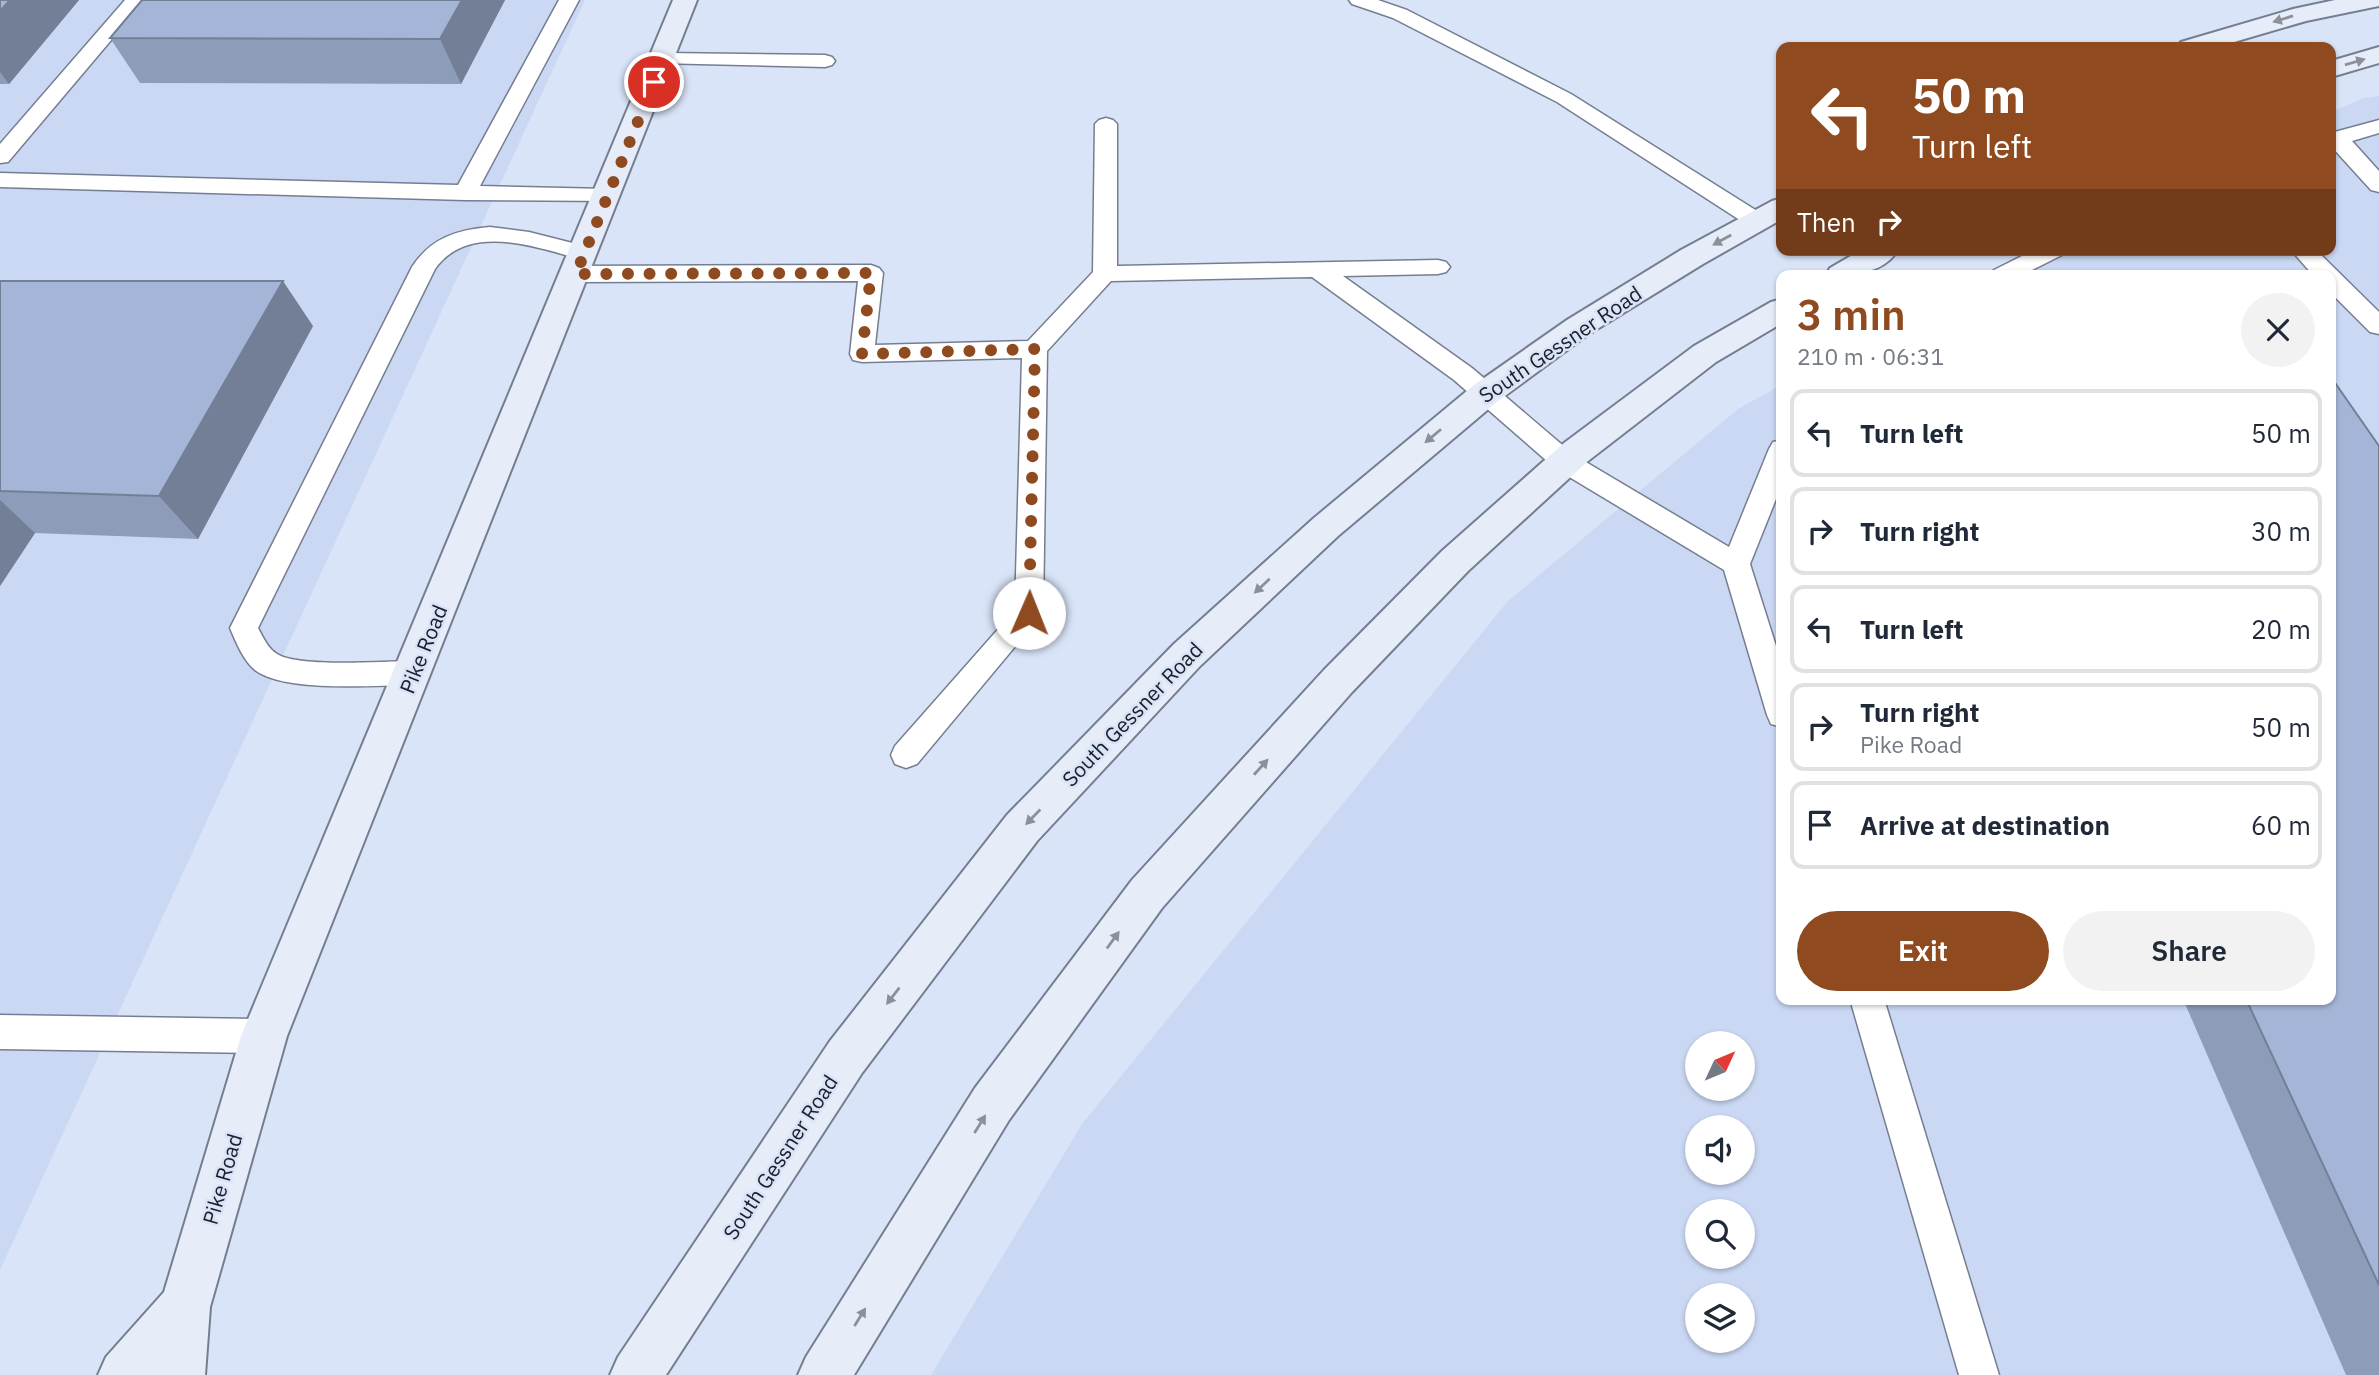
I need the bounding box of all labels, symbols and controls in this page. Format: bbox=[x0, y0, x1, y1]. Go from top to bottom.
one-way arrow bbox=[2272, 15, 2293, 25]
pin bbox=[624, 52, 684, 112]
one-way arrow bbox=[2344, 56, 2366, 67]
icon: arrive bbox=[635, 63, 673, 101]
text: 50 m bbox=[1912, 63, 2026, 126]
icon: left bbox=[1797, 70, 1888, 161]
text: Turn left bbox=[1912, 125, 2032, 167]
icon: right bbox=[1870, 203, 1908, 241]
text: Then bbox=[1797, 205, 1856, 239]
one-way arrow bbox=[1712, 234, 1732, 246]
street label: South Gessner Road bbox=[1473, 279, 1647, 409]
text: 3 min bbox=[1797, 287, 1906, 342]
button: close bbox=[2241, 293, 2315, 367]
text: 210 m · 06:31 bbox=[1797, 341, 1944, 371]
icon: left bbox=[1801, 414, 1839, 452]
text: Turn left bbox=[1860, 416, 1963, 450]
text: 50 m bbox=[2251, 416, 2311, 450]
one-way arrow bbox=[1425, 429, 1443, 444]
icon: right bbox=[1801, 512, 1839, 550]
text: Turn right bbox=[1860, 514, 1979, 548]
text: 30 m bbox=[2251, 514, 2311, 548]
position arrow bbox=[992, 576, 1066, 650]
one-way arrow bbox=[1253, 578, 1271, 594]
street label: Pike Road bbox=[393, 600, 453, 698]
icon: left bbox=[1801, 610, 1839, 648]
text: Turn left bbox=[1860, 612, 1963, 646]
text: 20 m bbox=[2251, 612, 2311, 646]
street label: South Gessner Road bbox=[1056, 636, 1208, 792]
text: Turn right bbox=[1860, 695, 1979, 729]
icon: right bbox=[1801, 708, 1839, 746]
text: 50 m bbox=[2251, 710, 2311, 744]
text: Pike Road bbox=[1860, 729, 1962, 759]
one-way arrow bbox=[1253, 758, 1269, 776]
icon: arrive bbox=[1801, 806, 1839, 844]
one-way arrow bbox=[1025, 808, 1041, 825]
text: Arrive at destination bbox=[1860, 808, 2110, 842]
text: 60 m bbox=[2251, 808, 2311, 842]
button: Exit bbox=[1797, 911, 2049, 991]
button: Share bbox=[2063, 911, 2315, 991]
one-way arrow bbox=[1106, 931, 1121, 949]
one-way arrow bbox=[885, 987, 900, 1005]
north arrow bbox=[1685, 1031, 1755, 1101]
map controls bbox=[1685, 1031, 1755, 1353]
street label: South Gessner Road bbox=[716, 1069, 844, 1245]
one-way arrow bbox=[973, 1114, 986, 1134]
button: sound bbox=[1685, 1115, 1755, 1185]
street label: Pike Road bbox=[196, 1130, 248, 1228]
button: search bbox=[1685, 1199, 1755, 1269]
button: layers bbox=[1685, 1283, 1755, 1353]
one-way arrow bbox=[853, 1307, 866, 1327]

